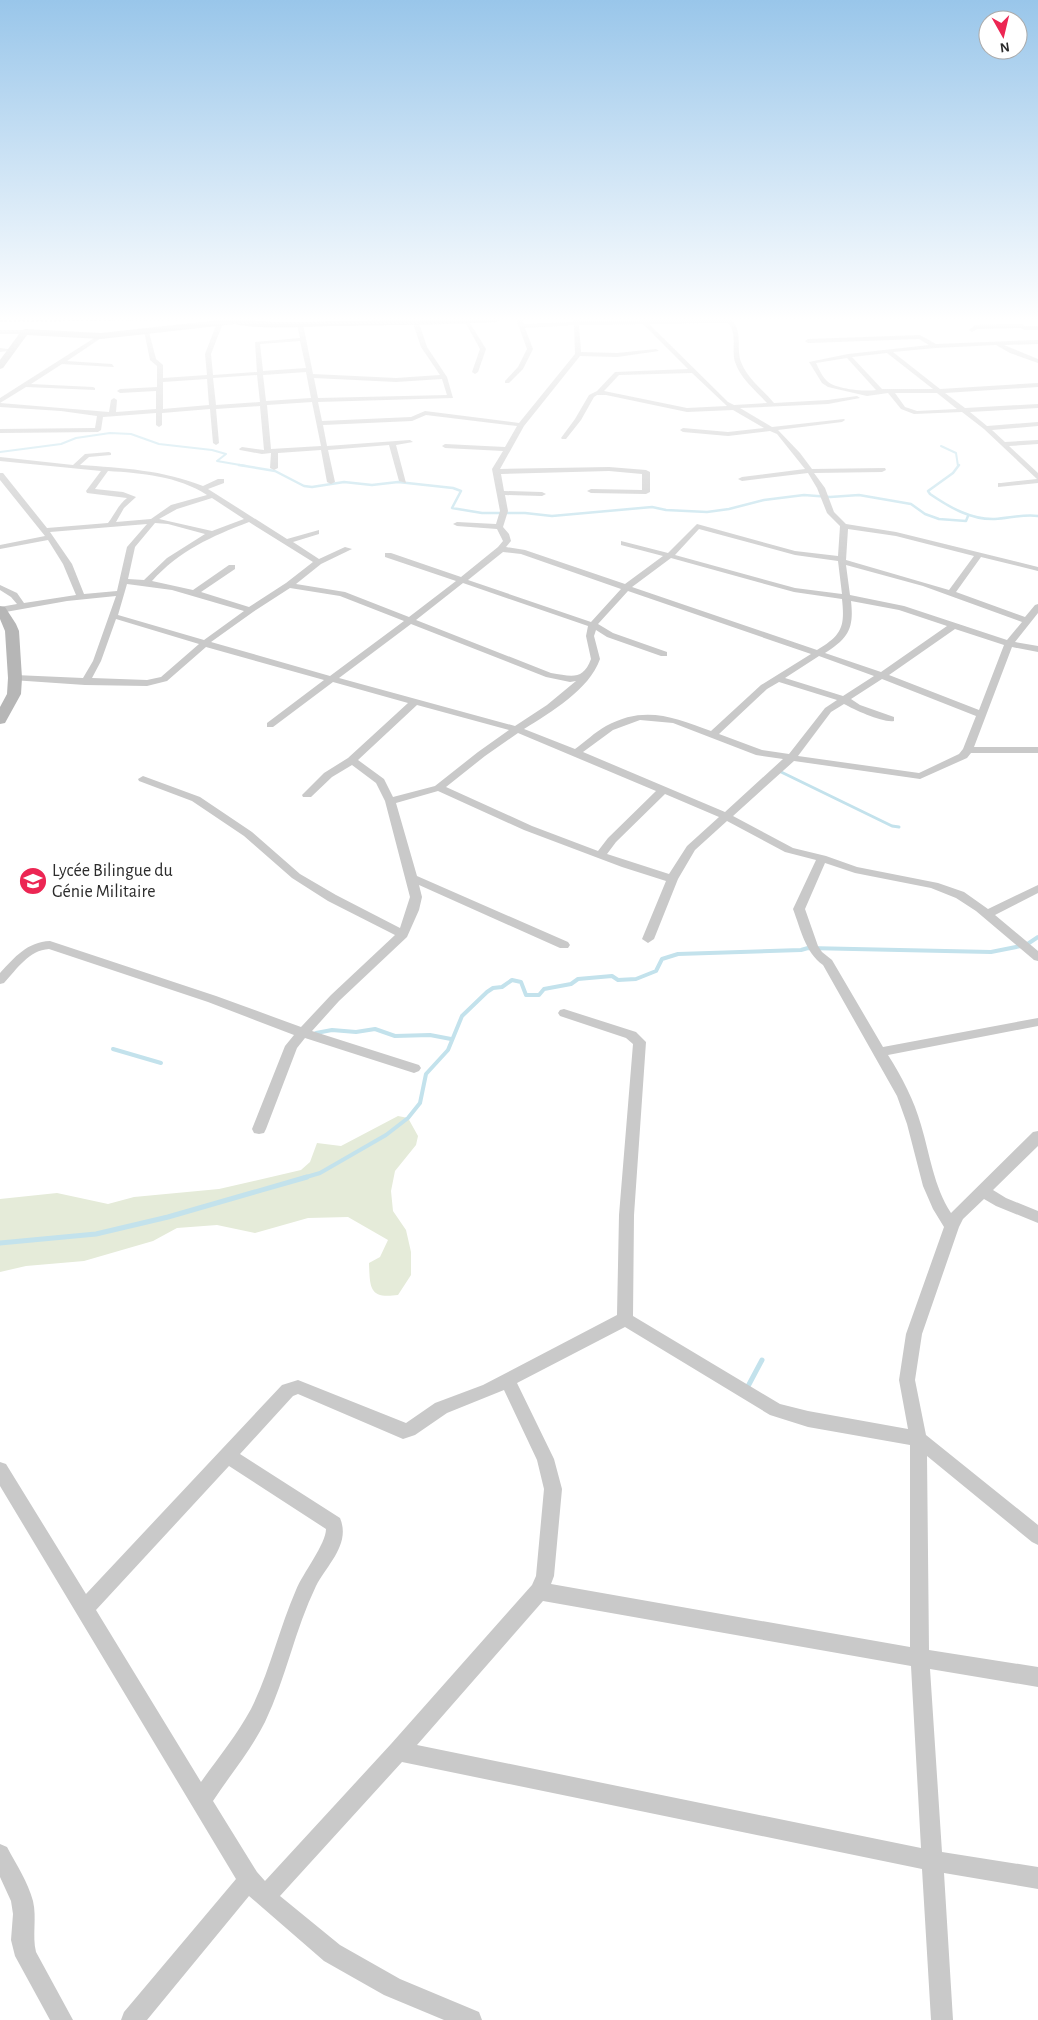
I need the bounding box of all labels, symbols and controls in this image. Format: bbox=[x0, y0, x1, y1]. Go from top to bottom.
north arrow bbox=[978, 10, 1028, 60]
text: N bbox=[999, 39, 1010, 54]
place label: Lycée Bilingue du Génie Militaire bbox=[52, 862, 173, 901]
school or university icon: Lycée Bilingue du Génie Militaire bbox=[18, 866, 48, 896]

